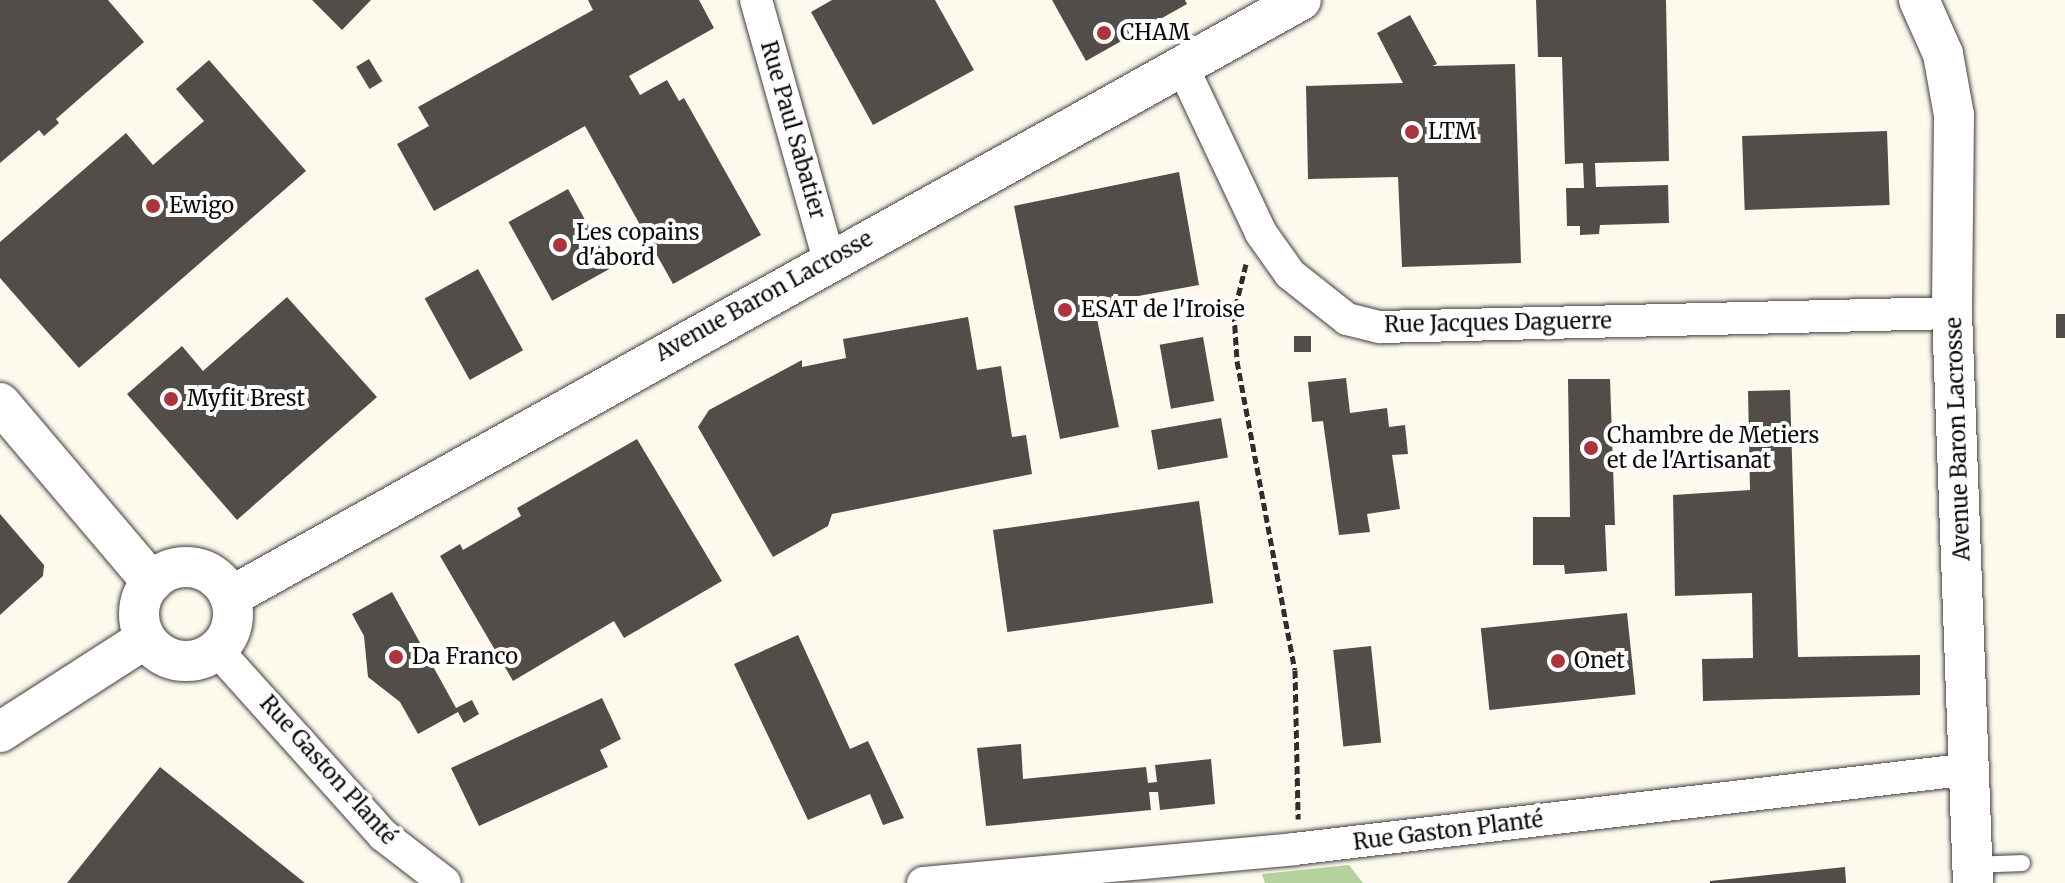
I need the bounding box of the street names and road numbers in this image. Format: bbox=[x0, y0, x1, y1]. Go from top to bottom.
street label: Rue Paul Sabatier bbox=[755, 38, 831, 222]
street label: Avenue Baron Lacrosse bbox=[651, 225, 877, 367]
street label: Rue Jacques Daguerre bbox=[1384, 308, 1612, 338]
street label: Avenue Baron Lacrosse bbox=[1941, 317, 1975, 561]
street label: Rue Gaston Planté bbox=[254, 690, 402, 850]
street label: Rue Gaston Planté bbox=[1352, 806, 1544, 856]

